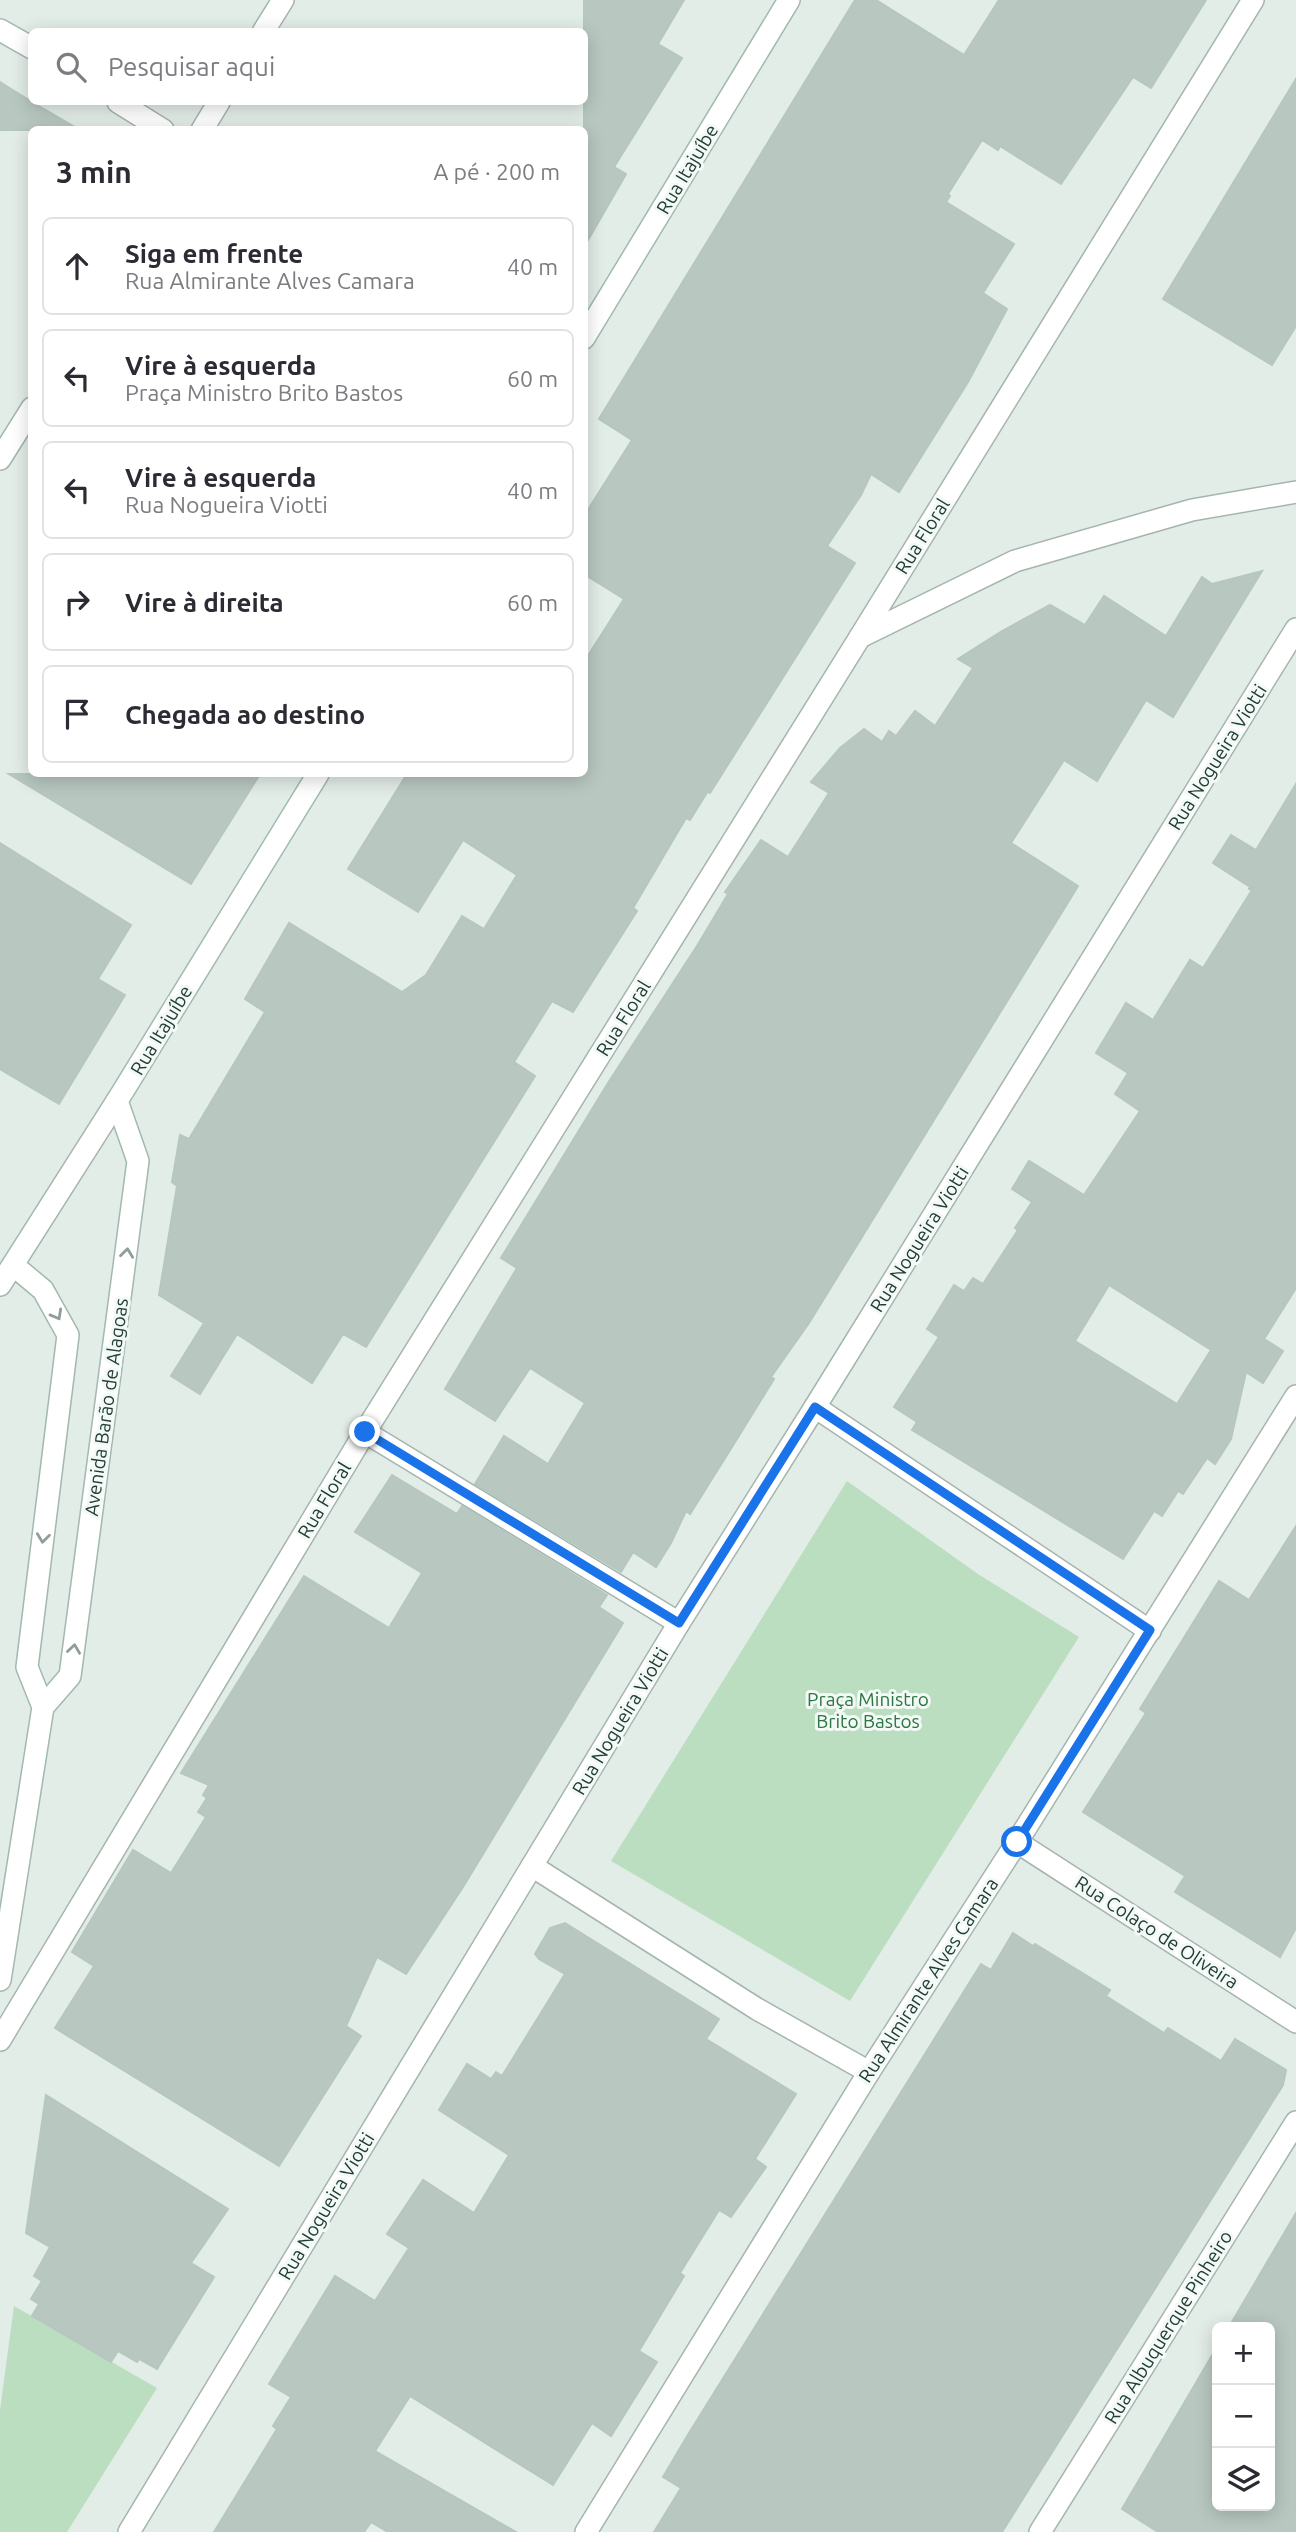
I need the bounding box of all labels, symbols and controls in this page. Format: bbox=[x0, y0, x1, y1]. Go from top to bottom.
search box bbox=[28, 28, 588, 105]
icon: search bbox=[52, 48, 90, 86]
text: Pesquisar aqui bbox=[108, 52, 275, 81]
street label: Rua Itajuíbe bbox=[652, 120, 722, 218]
text: 3 min bbox=[56, 155, 132, 189]
text: A pé · 200 m bbox=[433, 159, 560, 184]
text: Siga em frente bbox=[125, 239, 303, 268]
icon: ahead bbox=[58, 247, 96, 285]
text: 40 m bbox=[507, 254, 558, 279]
text: Rua Almirante Alves Camara bbox=[125, 268, 415, 293]
text: Vire à esquerda bbox=[125, 351, 316, 380]
icon: left bbox=[58, 359, 96, 397]
text: 60 m bbox=[507, 366, 558, 391]
text: Praça Ministro Brito Bastos bbox=[125, 380, 403, 405]
text: Vire à esquerda bbox=[125, 463, 316, 492]
icon: left bbox=[58, 471, 96, 509]
text: 40 m bbox=[507, 478, 558, 503]
text: Rua Nogueira Viotti bbox=[125, 492, 328, 517]
street label: Rua Floral bbox=[890, 494, 954, 578]
icon: right bbox=[58, 583, 96, 621]
text: Vire à direita bbox=[125, 588, 284, 617]
text: 60 m bbox=[507, 590, 558, 615]
street label: Rua Nogueira Viotti bbox=[1163, 680, 1271, 834]
icon: arrive bbox=[58, 695, 96, 733]
text: Chegada ao destino bbox=[125, 700, 365, 729]
street label: Rua Floral bbox=[591, 976, 655, 1060]
street label: Rua Itajuíbe bbox=[126, 981, 196, 1079]
street label: Rua Nogueira Viotti bbox=[865, 1162, 973, 1316]
one-way arrow bbox=[119, 1247, 134, 1259]
street label: Avenida Barão de Alagoas bbox=[80, 1297, 132, 1517]
one-way arrow bbox=[49, 1308, 62, 1320]
route end bbox=[349, 1416, 380, 1447]
street label: Rua Floral bbox=[293, 1458, 355, 1542]
one-way arrow bbox=[36, 1532, 51, 1544]
one-way arrow bbox=[66, 1643, 81, 1654]
street label: Rua Nogueira Viotti bbox=[567, 1643, 673, 1799]
park label: Praça Ministro Brito Bastos bbox=[807, 1688, 929, 1732]
route start bbox=[1001, 1826, 1032, 1857]
street label: Rua Colaço de Oliveira bbox=[1071, 1871, 1243, 1993]
street label: Rua Almirante Alves Camara bbox=[854, 1874, 1002, 2086]
street label: Rua Nogueira Viotti bbox=[273, 2128, 379, 2284]
street label: Rua Albuquerque Pinheiro bbox=[1099, 2226, 1237, 2428]
map controls bbox=[1212, 2322, 1275, 2511]
button: + bbox=[1212, 2322, 1275, 2385]
button: − bbox=[1212, 2385, 1275, 2448]
button: layers bbox=[1212, 2448, 1275, 2511]

